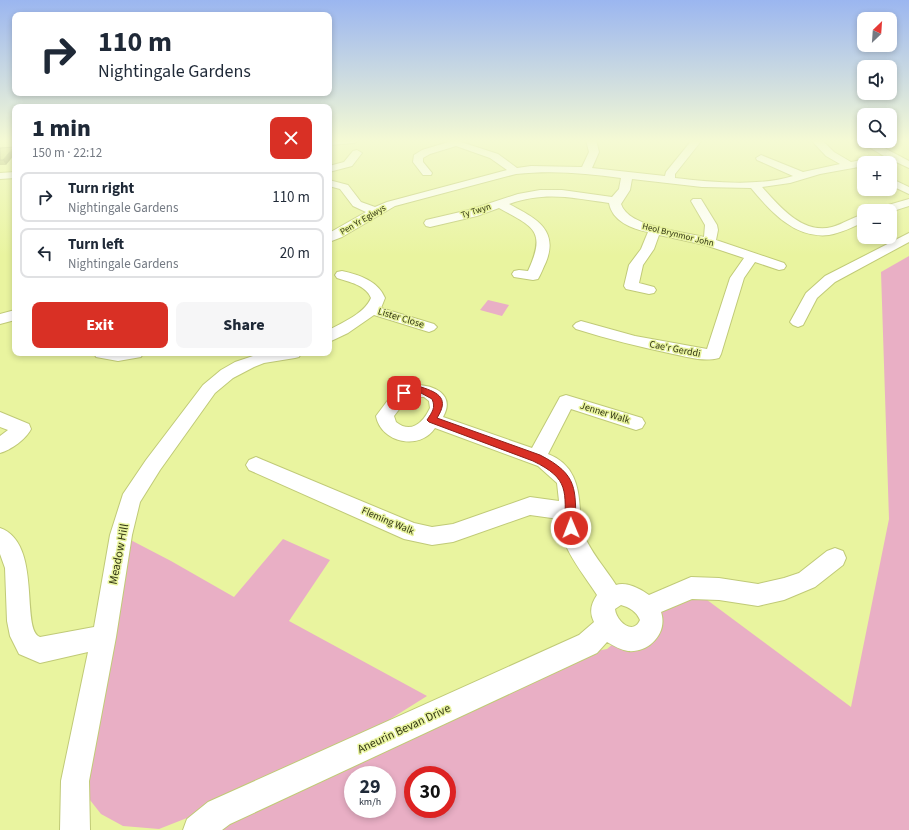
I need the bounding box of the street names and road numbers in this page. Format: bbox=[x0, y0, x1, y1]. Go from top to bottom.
street label: Ty Twyn bbox=[459, 200, 493, 222]
street label: Pen Yr Eglwys bbox=[338, 202, 389, 238]
street label: Heol Brynmor John bbox=[641, 220, 715, 250]
street label: Lister Close bbox=[376, 304, 426, 332]
street label: Cae'r Gerddi bbox=[648, 337, 702, 361]
street label: Jenner Walk bbox=[578, 399, 632, 427]
street label: Fleming Walk bbox=[360, 504, 417, 538]
street label: Meadow Hill bbox=[105, 522, 133, 586]
street label: Aneurin Bevan Drive bbox=[355, 700, 453, 758]

